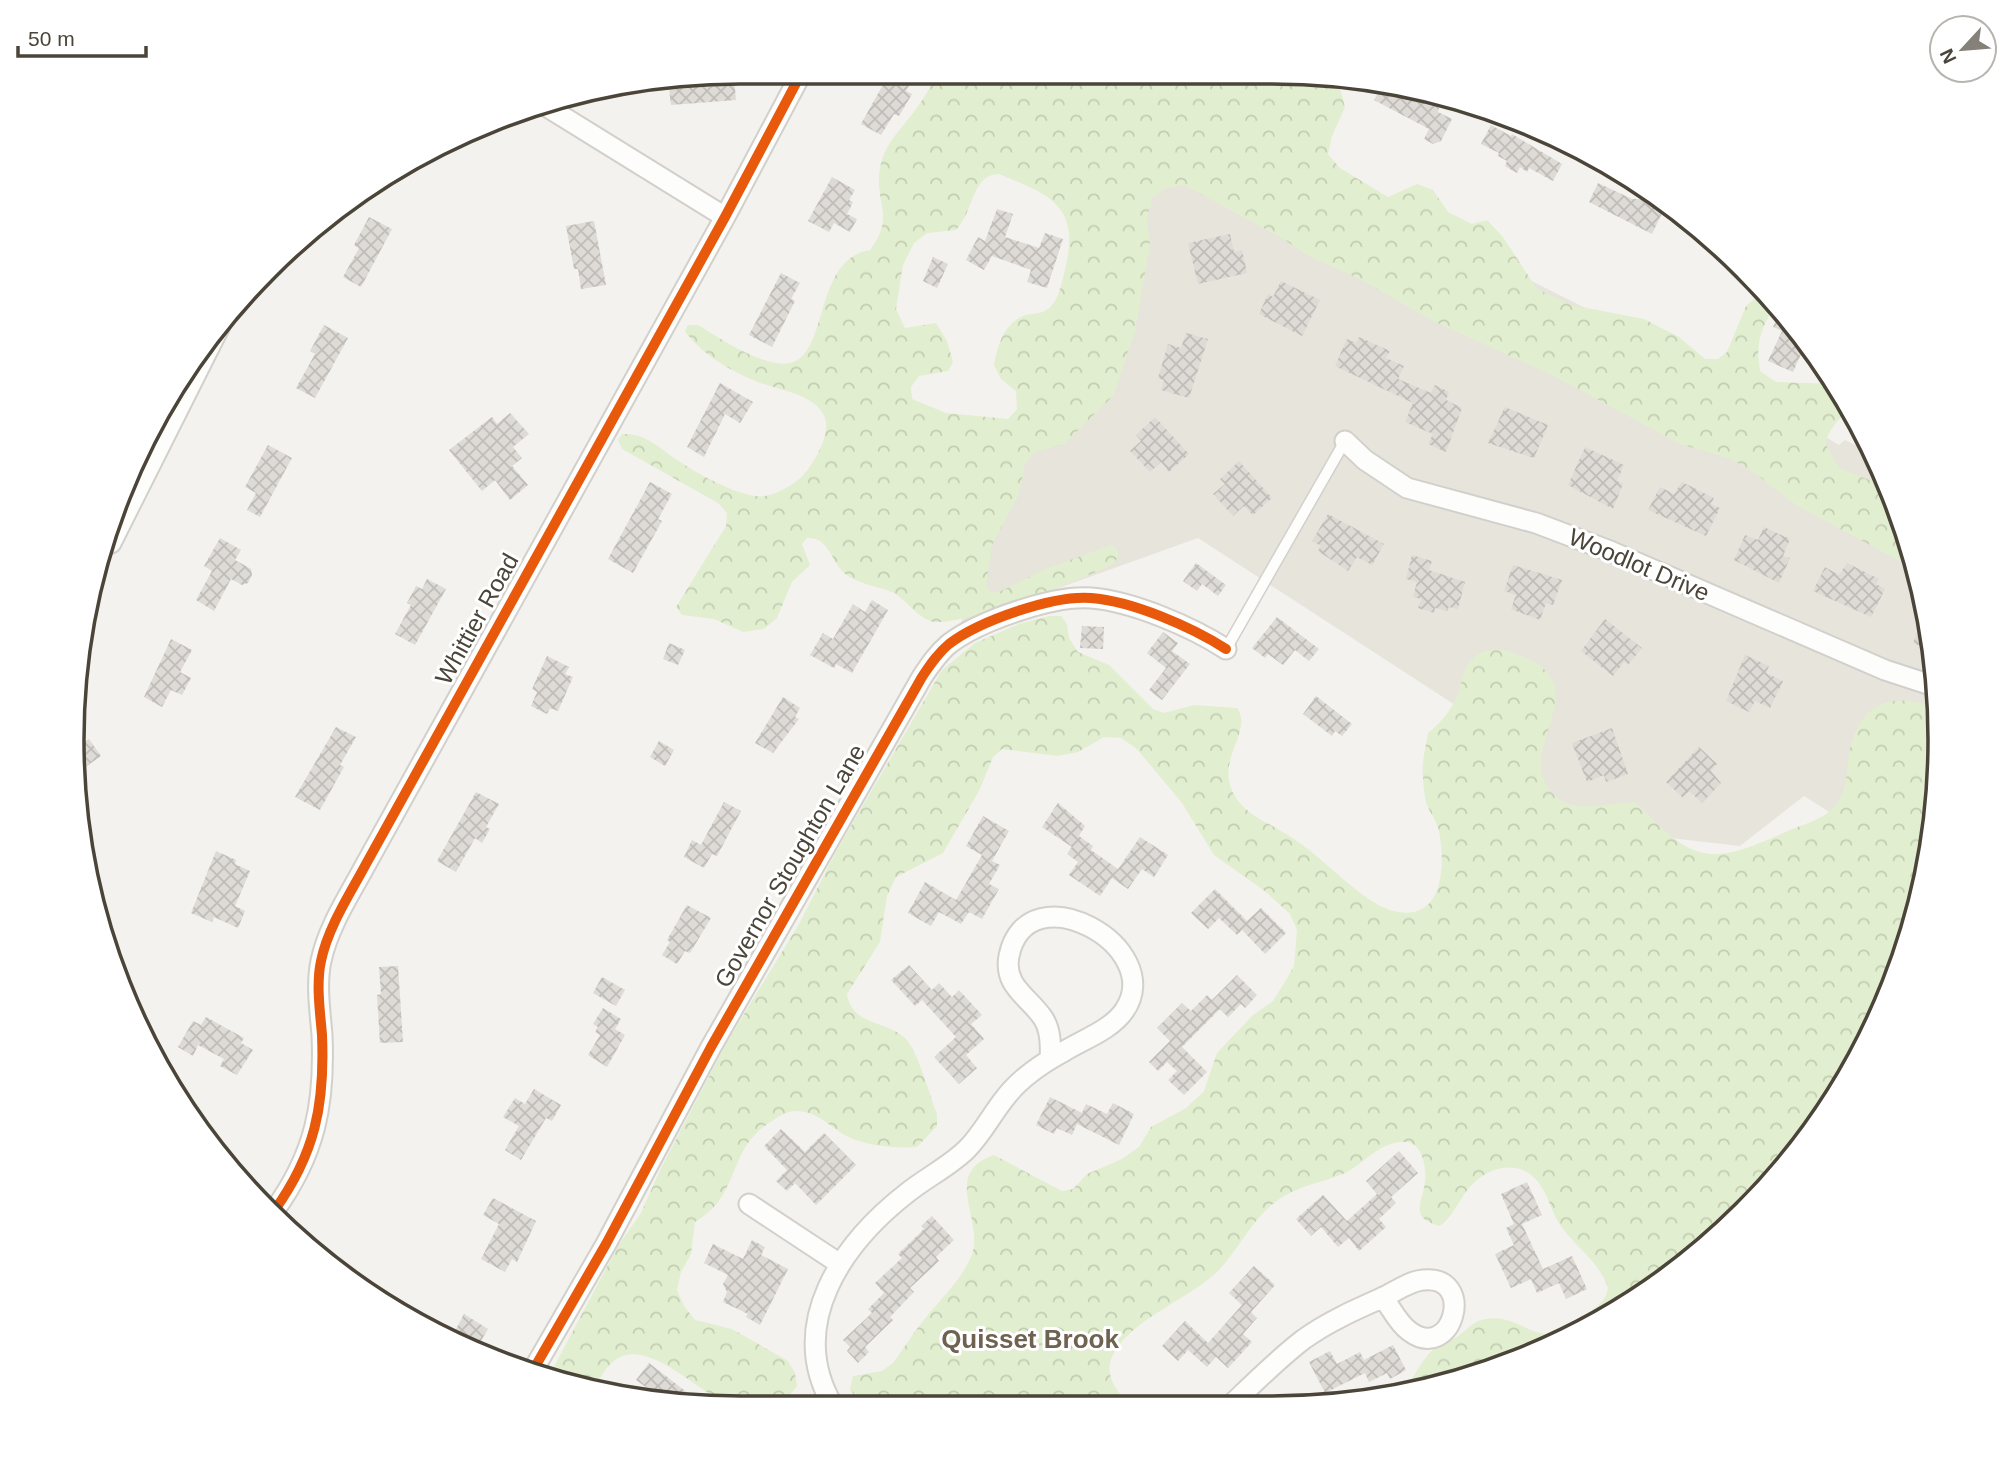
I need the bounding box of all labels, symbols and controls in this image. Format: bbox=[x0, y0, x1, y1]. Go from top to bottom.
scale bar bbox=[18, 14, 145, 58]
north arrow bbox=[1928, 14, 1998, 84]
text: 50 m bbox=[28, 27, 75, 50]
text: N bbox=[1936, 45, 1961, 67]
street label: Woodlot Drive bbox=[1565, 523, 1714, 606]
street label: Whittier Road bbox=[430, 549, 524, 689]
street label: Governor Stoughton Lane bbox=[709, 739, 870, 992]
district label: Quisset Brook bbox=[941, 1324, 1119, 1354]

